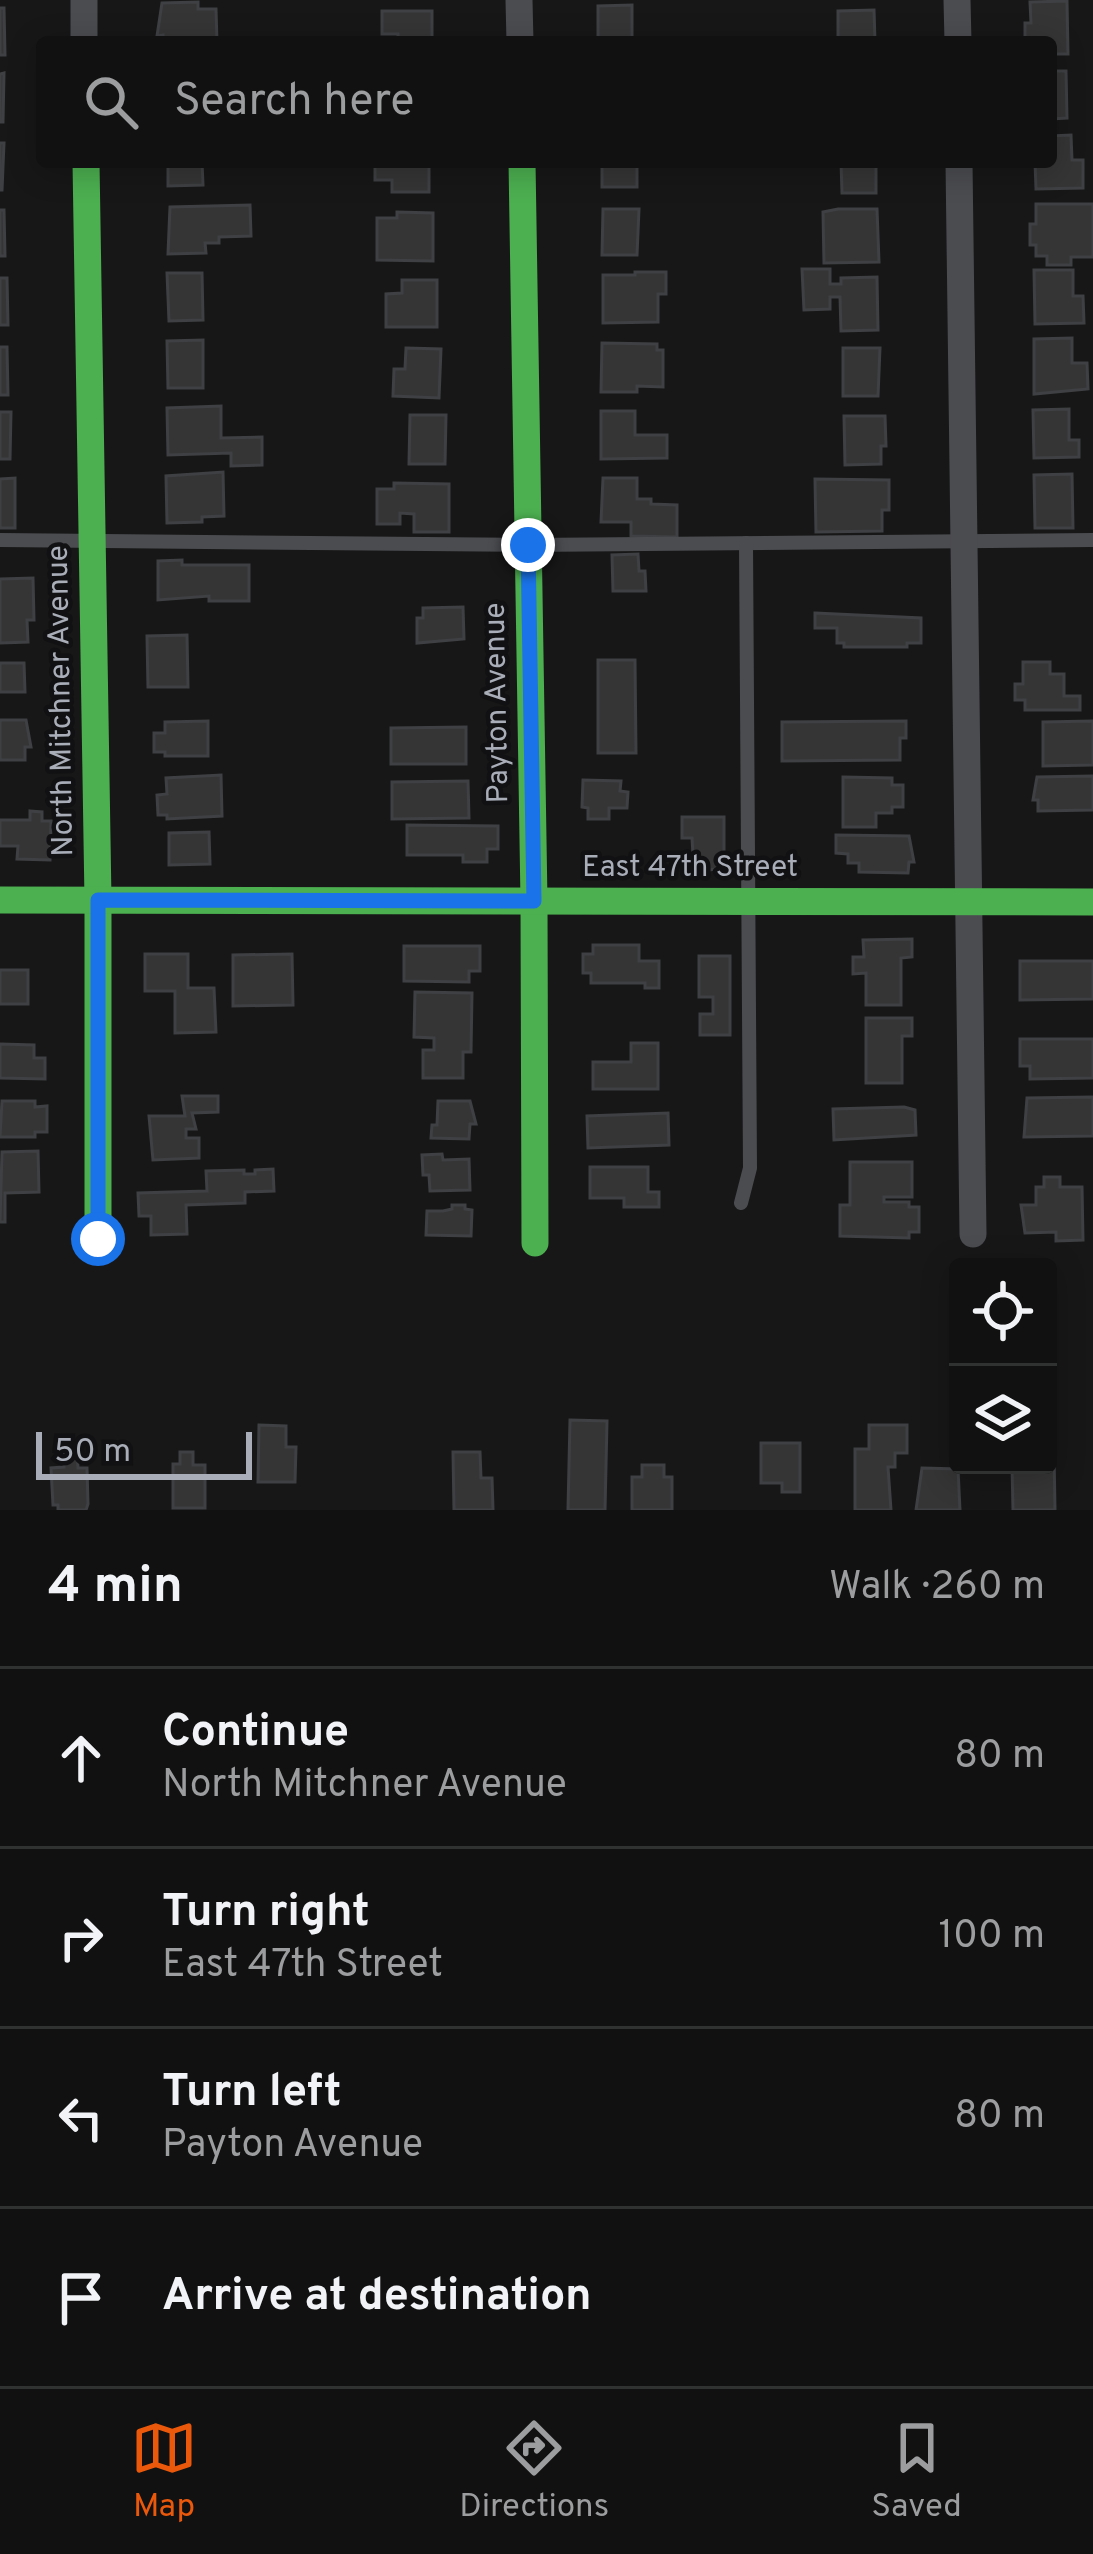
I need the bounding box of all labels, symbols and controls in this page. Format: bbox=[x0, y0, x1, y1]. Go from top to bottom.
search box bbox=[36, 36, 1057, 168]
icon: search bbox=[78, 69, 144, 135]
text: Search here bbox=[174, 74, 414, 131]
route end bbox=[501, 518, 555, 572]
street label: North Mitchner Avenue bbox=[41, 545, 83, 857]
street label: Payton Avenue bbox=[478, 602, 518, 804]
street label: East 47th Street bbox=[582, 850, 798, 887]
route start bbox=[71, 1212, 125, 1266]
map controls bbox=[949, 1258, 1057, 1474]
button: locate bbox=[949, 1258, 1057, 1366]
button: layers bbox=[949, 1366, 1057, 1474]
scale bar bbox=[36, 1426, 252, 1479]
text: 50 m bbox=[54, 1432, 131, 1474]
text: 4 min bbox=[48, 1556, 183, 1621]
text: Walk · 260 m bbox=[829, 1564, 1045, 1613]
text: Continue bbox=[162, 1705, 349, 1762]
icon: ahead bbox=[48, 1725, 114, 1791]
text: 80 m bbox=[954, 1733, 1045, 1782]
text: North Mitchner Avenue bbox=[162, 1762, 567, 1811]
text: Turn right bbox=[162, 1885, 370, 1942]
icon: right bbox=[48, 1905, 114, 1971]
text: 100 m bbox=[938, 1913, 1045, 1962]
text: East 47th Street bbox=[162, 1942, 443, 1991]
text: Turn left bbox=[162, 2065, 341, 2122]
icon: left bbox=[48, 2085, 114, 2151]
text: 80 m bbox=[954, 2093, 1045, 2142]
text: Payton Avenue bbox=[162, 2122, 423, 2171]
icon: arrive bbox=[48, 2265, 114, 2331]
text: Arrive at destination bbox=[162, 2269, 592, 2326]
tab: Map bbox=[131, 2415, 197, 2529]
tab: Directions bbox=[459, 2415, 609, 2529]
tab: Saved bbox=[871, 2415, 962, 2529]

